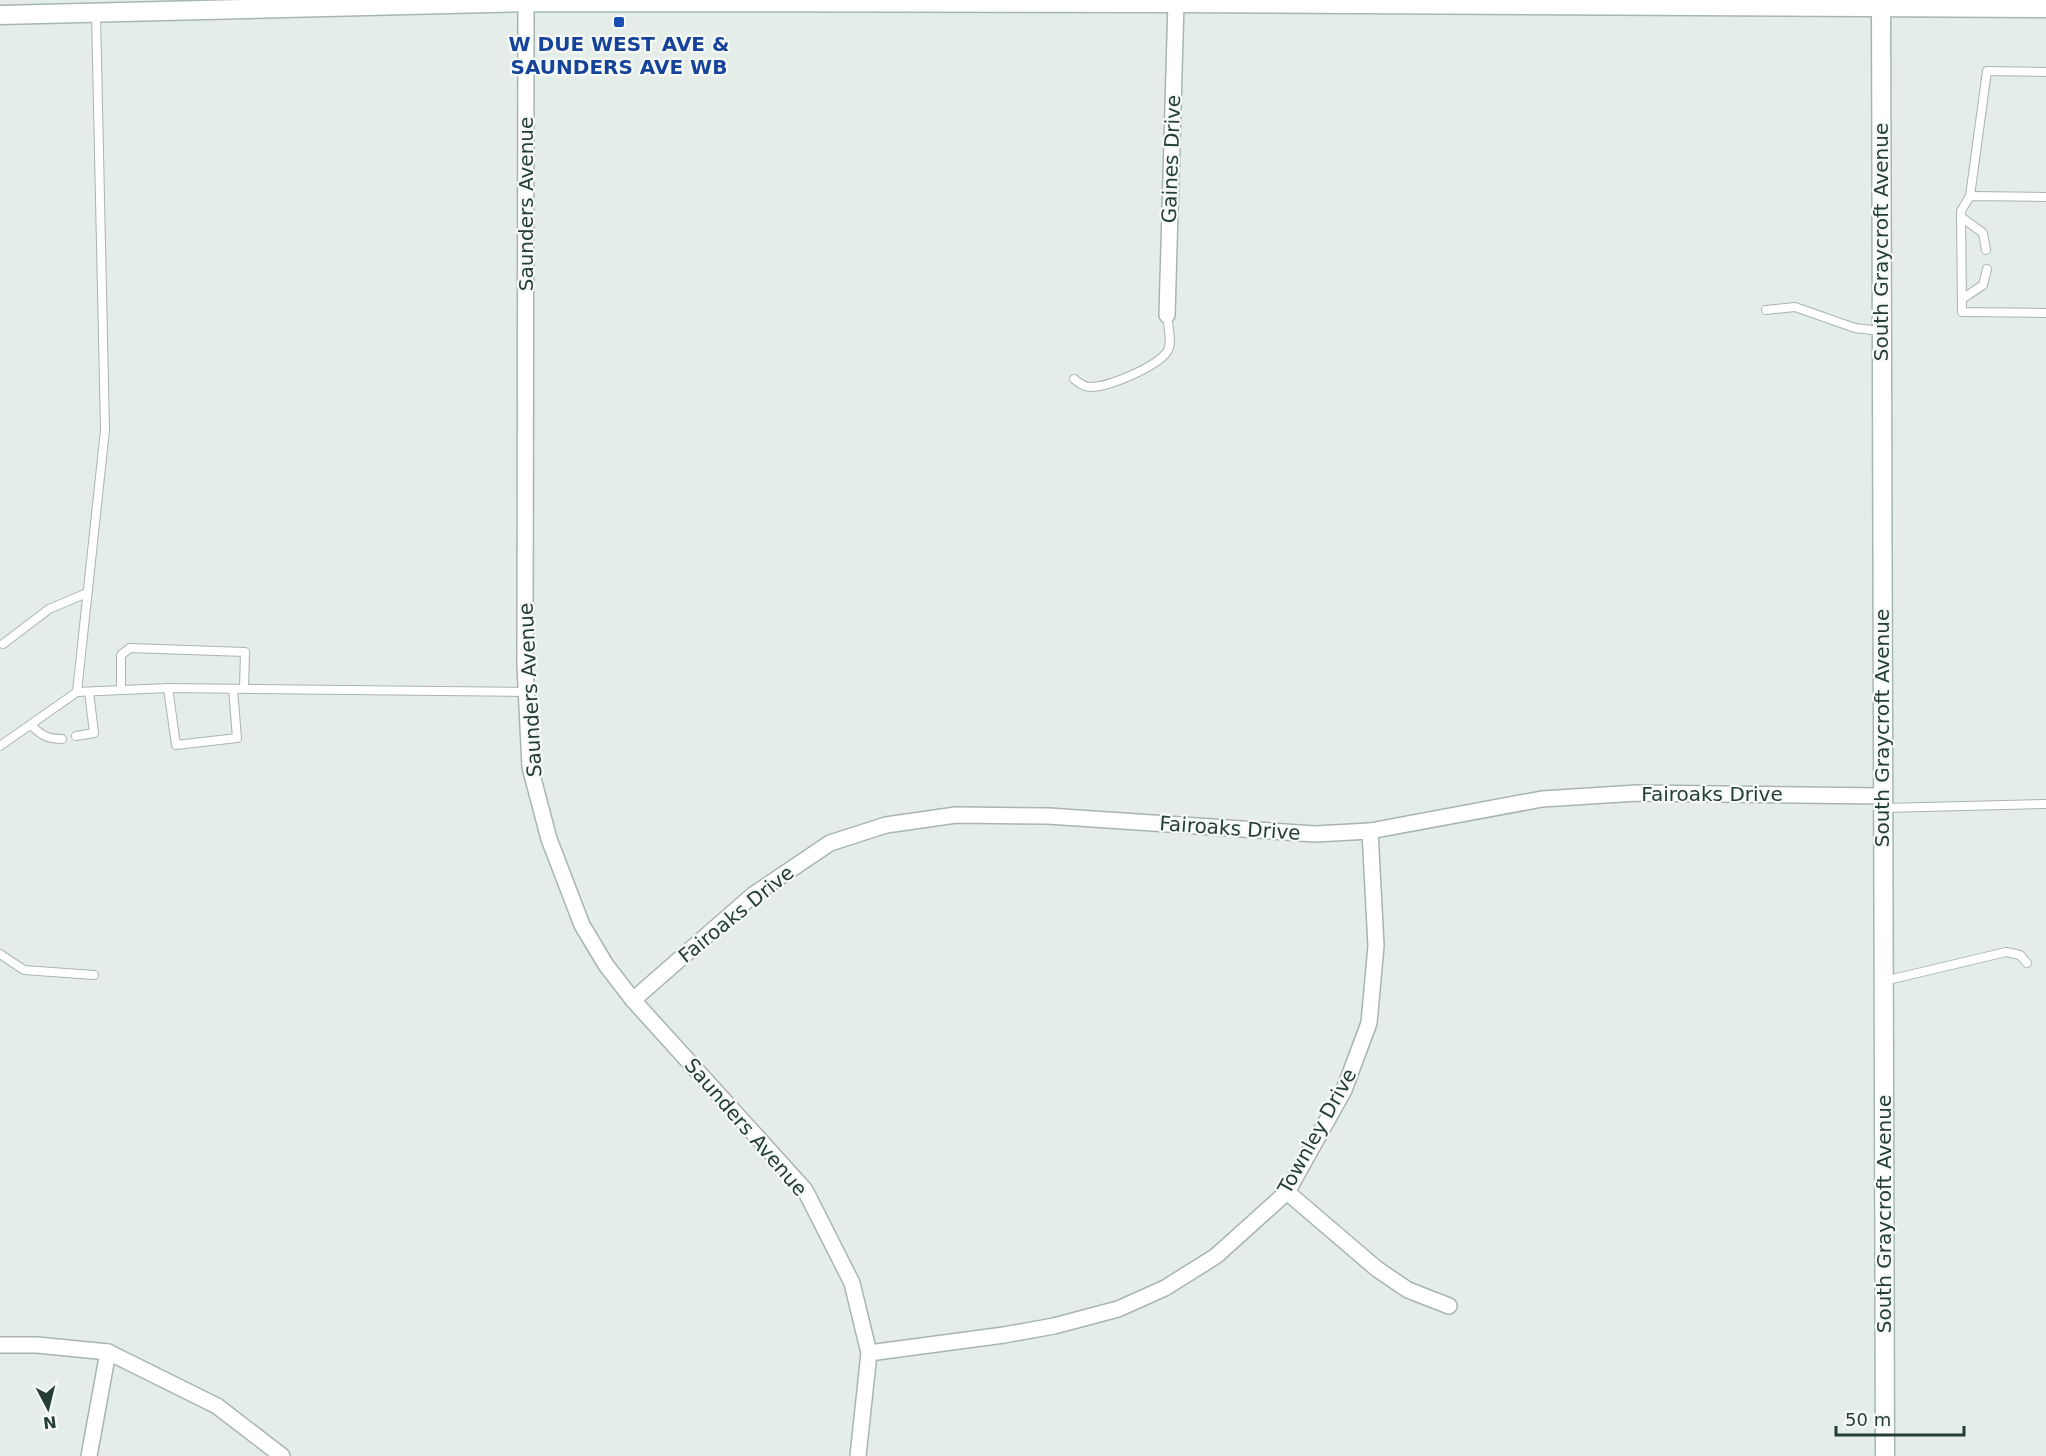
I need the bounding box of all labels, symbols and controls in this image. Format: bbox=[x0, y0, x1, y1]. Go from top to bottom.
marker: W DUE WEST AVE & SAUNDERS AVE WB bbox=[612, 15, 626, 29]
place label: W DUE WEST AVE & SAUNDERS AVE WB bbox=[509, 32, 729, 79]
street label: Gaines Drive bbox=[1157, 94, 1185, 224]
street label: Saunders Avenue bbox=[514, 117, 538, 291]
street label: South Graycroft Avenue bbox=[1869, 123, 1893, 361]
street label: Saunders Avenue bbox=[513, 602, 547, 778]
street label: South Graycroft Avenue bbox=[1870, 609, 1894, 847]
street label: Fairoaks Drive bbox=[1641, 782, 1783, 806]
street label: Fairoaks Drive bbox=[1159, 811, 1301, 845]
street label: Fairoaks Drive bbox=[673, 860, 799, 968]
street label: Saunders Avenue bbox=[680, 1053, 812, 1201]
street label: Townley Drive bbox=[1272, 1064, 1361, 1199]
street label: South Graycroft Avenue bbox=[1872, 1095, 1896, 1333]
north arrow bbox=[18, 1378, 78, 1438]
scale bar bbox=[1836, 1399, 1964, 1437]
text: 50 m bbox=[1845, 1409, 1891, 1430]
text: N bbox=[42, 1412, 58, 1433]

